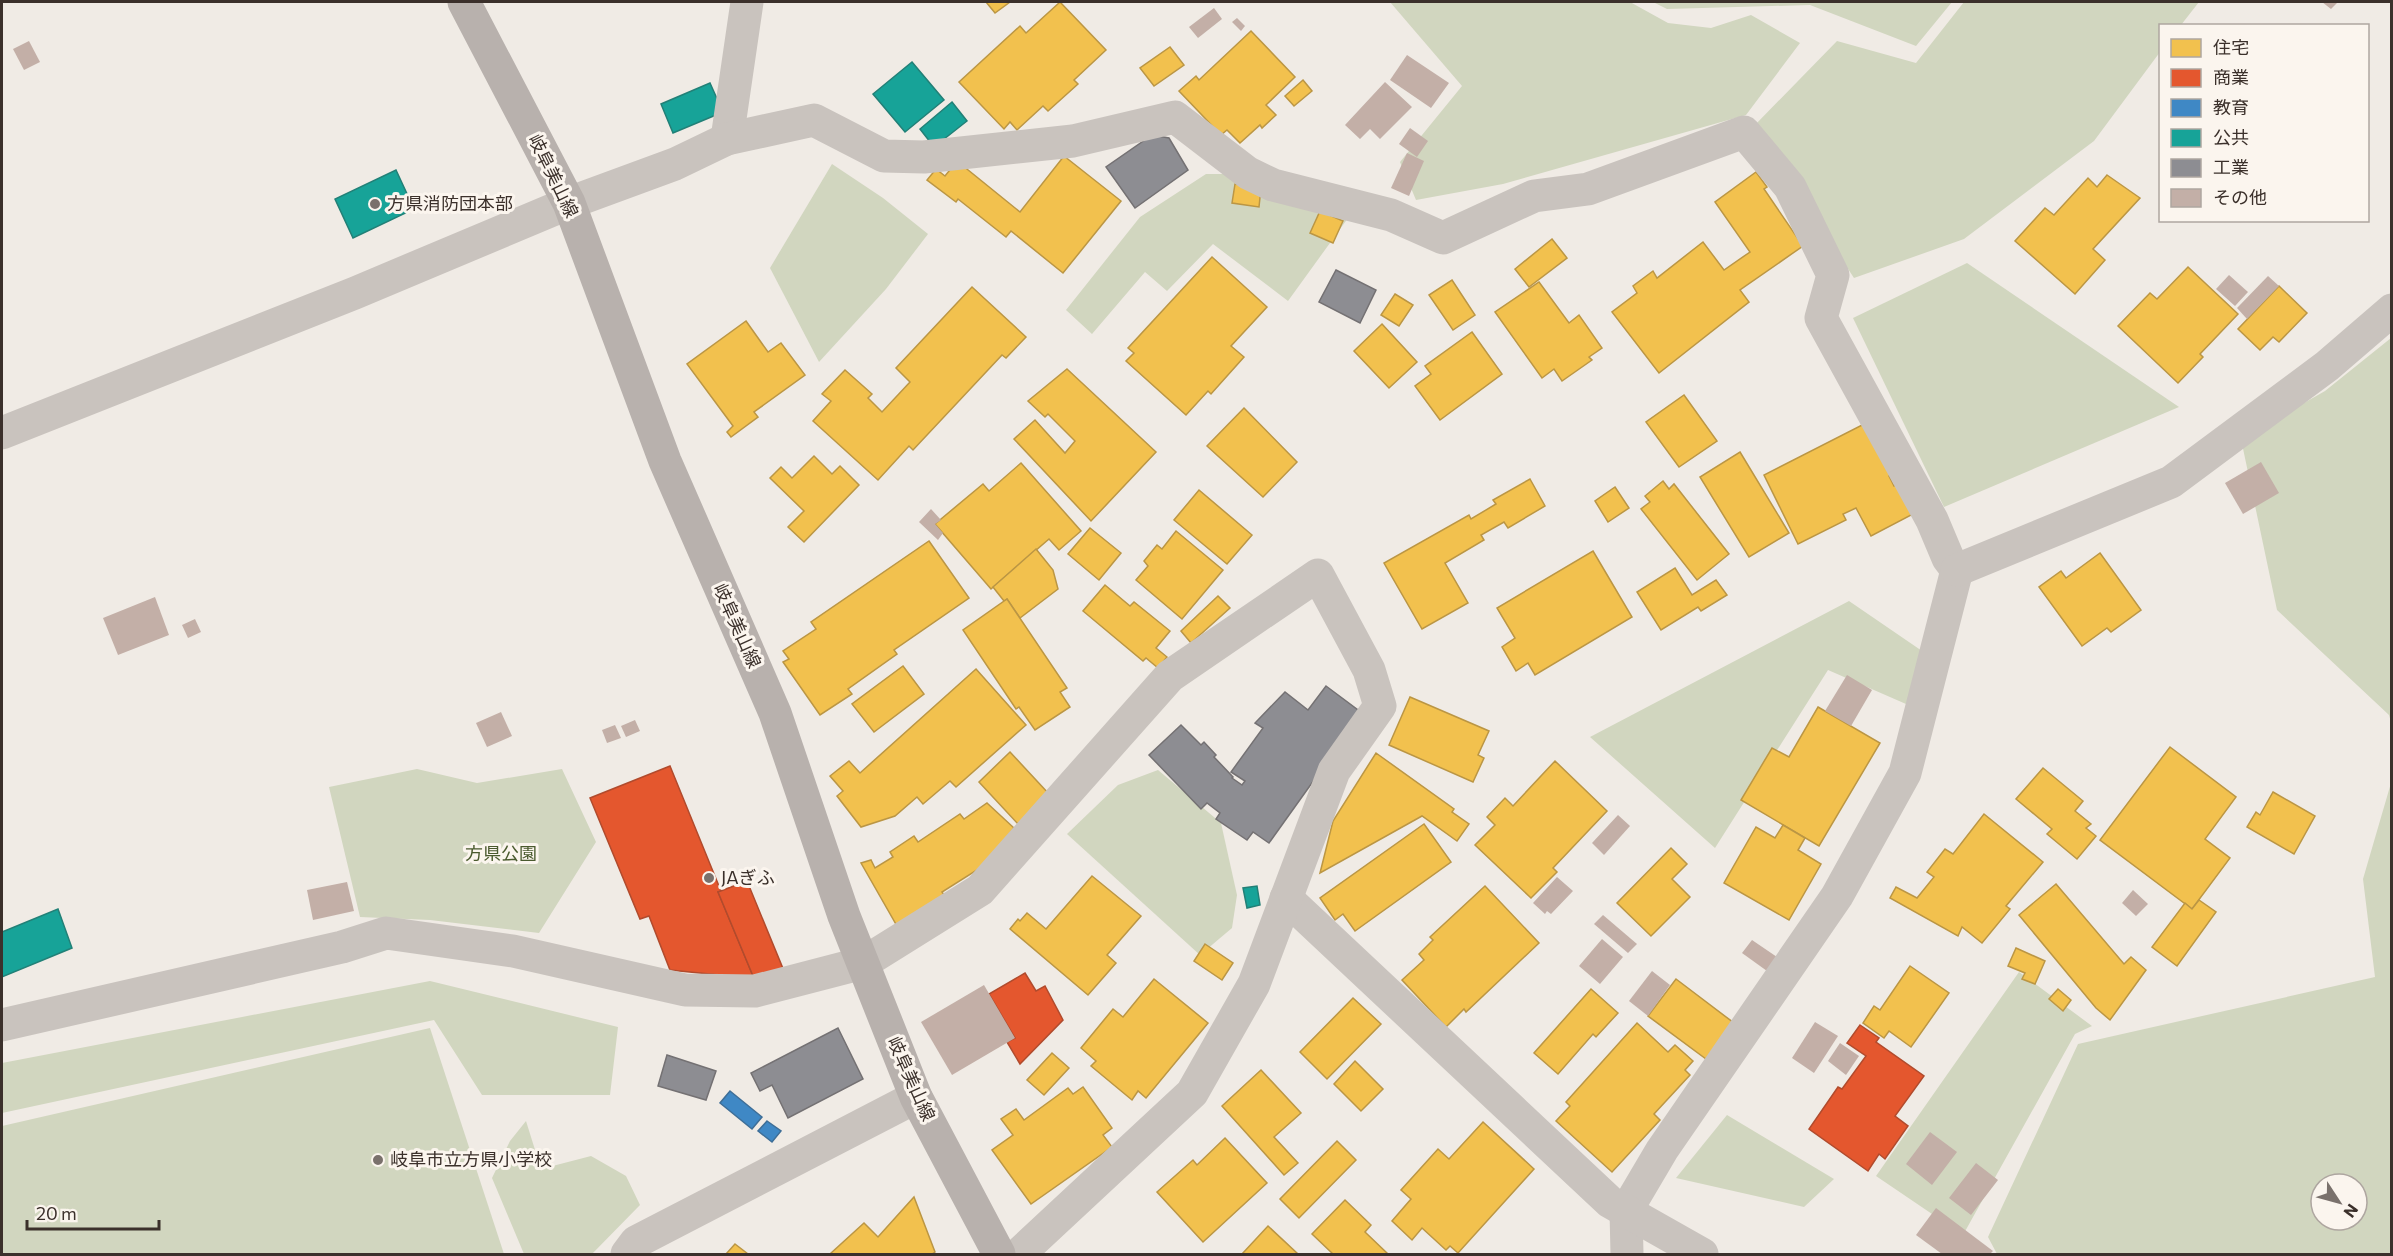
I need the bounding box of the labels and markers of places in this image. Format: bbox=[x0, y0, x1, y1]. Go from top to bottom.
place label: 方県消防団本部 bbox=[387, 192, 513, 214]
marker: 方県消防団本部 bbox=[368, 197, 382, 211]
place label: JAぎふ bbox=[721, 866, 775, 888]
marker: JAぎふ bbox=[702, 871, 716, 885]
place label: 岐阜市立方県小学校 bbox=[390, 1148, 552, 1170]
marker: 岐阜市立方県小学校 bbox=[371, 1153, 385, 1167]

